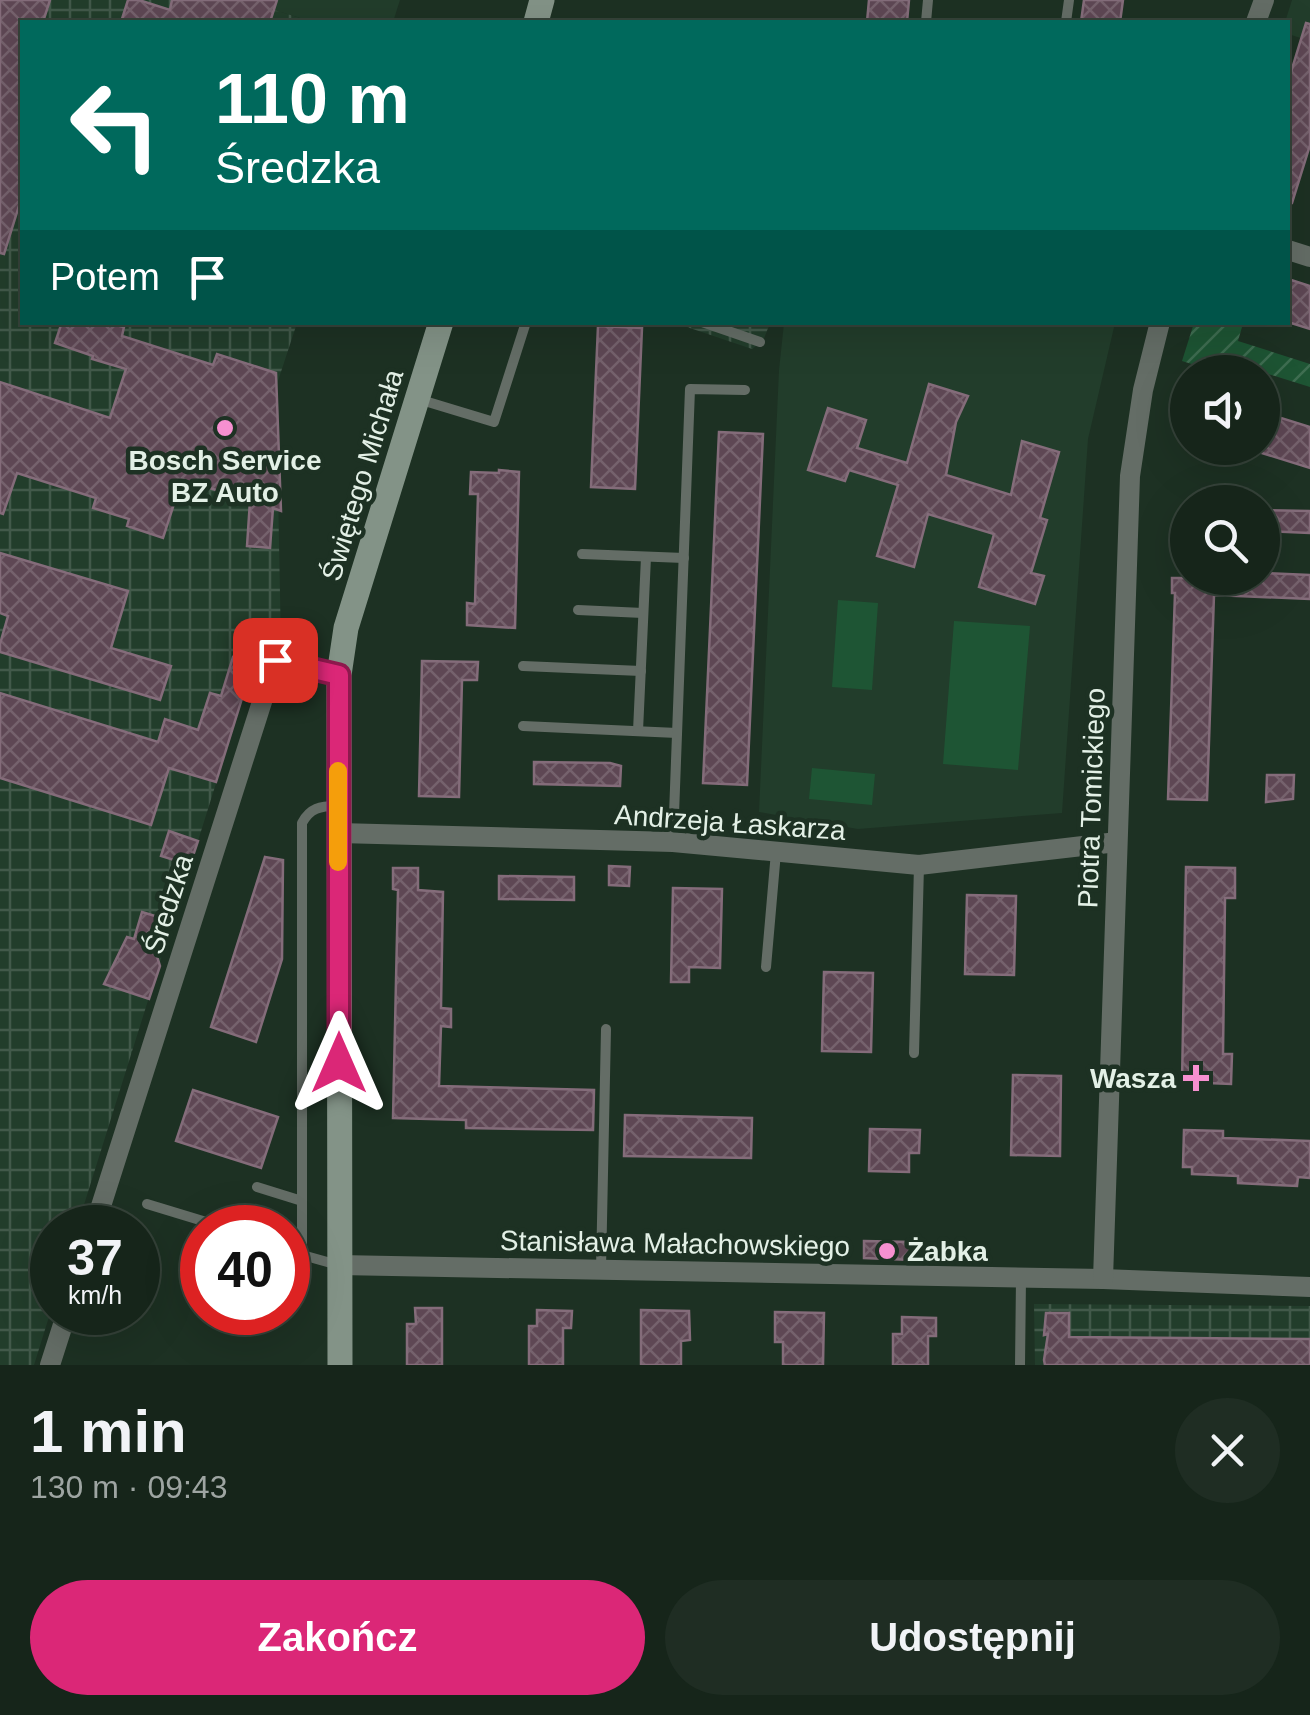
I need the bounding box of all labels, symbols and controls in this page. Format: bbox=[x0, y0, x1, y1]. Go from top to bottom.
icon: left bbox=[50, 60, 180, 190]
text: 110 m bbox=[215, 60, 410, 138]
text: Średzka bbox=[215, 142, 380, 193]
icon: arrive bbox=[180, 250, 235, 305]
text: Potem bbox=[50, 256, 160, 298]
map controls bbox=[1170, 355, 1280, 595]
button: sound bbox=[1170, 355, 1280, 465]
street label: Świętego Michała bbox=[315, 365, 410, 585]
marker: Bosch Service BZ Auto bbox=[214, 417, 236, 439]
place label: Bosch Service BZ Auto bbox=[129, 445, 322, 508]
button: search bbox=[1170, 485, 1280, 595]
pin bbox=[233, 618, 318, 703]
icon: arrive bbox=[248, 633, 303, 688]
street label: Piotra Tomickiego bbox=[1072, 687, 1111, 909]
street label: Andrzeja Łaskarza bbox=[613, 799, 847, 846]
street label: Średzka bbox=[137, 850, 199, 958]
position arrow bbox=[287, 1011, 391, 1115]
place label: Wasza bbox=[1090, 1063, 1176, 1094]
marker: Wasza bbox=[1185, 1067, 1207, 1089]
speed limit sign: 40 bbox=[180, 1205, 310, 1335]
street label: Stanisława Małachowskiego bbox=[500, 1225, 850, 1262]
text: 37 bbox=[67, 1230, 123, 1286]
place label: Żabka bbox=[907, 1236, 988, 1267]
marker: Żabka bbox=[876, 1240, 898, 1262]
text: km/h bbox=[68, 1281, 122, 1309]
text: 1 min bbox=[30, 1398, 187, 1465]
button: close bbox=[1175, 1398, 1280, 1503]
text: 130 m · 09:43 bbox=[30, 1469, 227, 1505]
button: Zakończ bbox=[30, 1580, 645, 1695]
button: Udostępnij bbox=[665, 1580, 1280, 1695]

